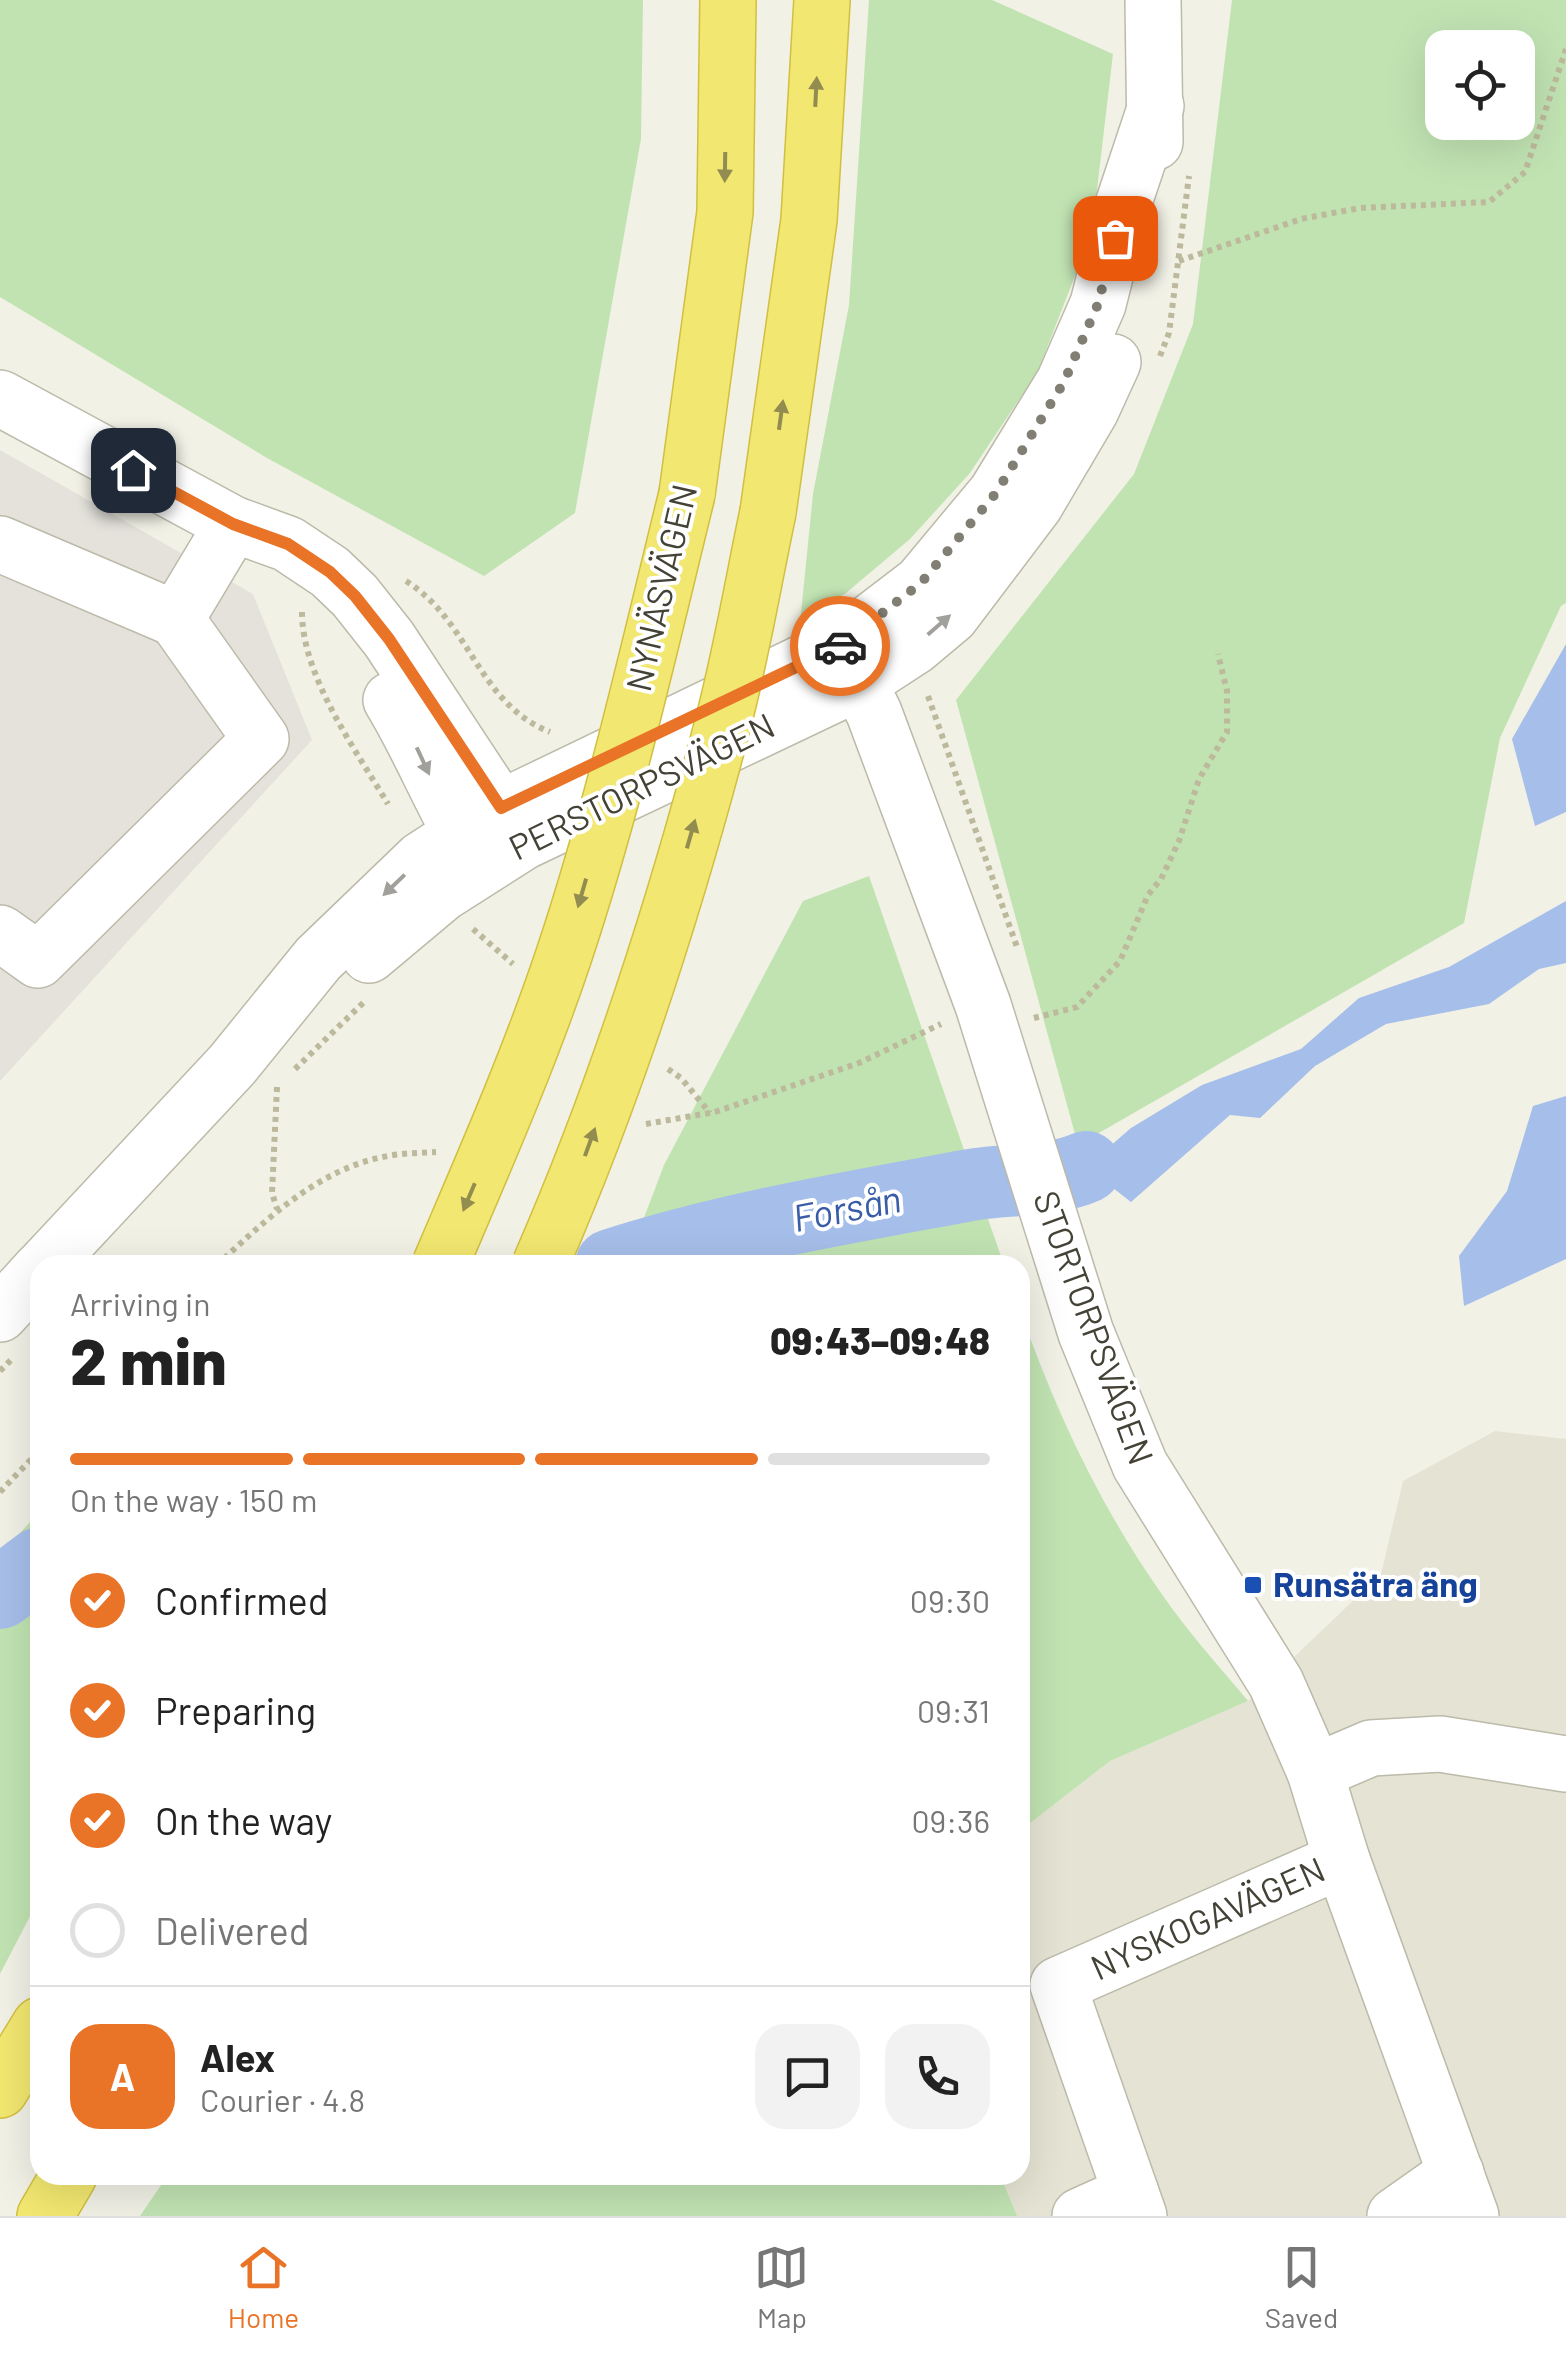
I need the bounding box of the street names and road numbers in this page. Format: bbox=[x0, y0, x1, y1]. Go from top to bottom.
street label: NYNÄSVÄGEN bbox=[616, 480, 704, 695]
street label: PERSTORPSVÄGEN bbox=[502, 703, 781, 868]
street label: STORTORPSVÄGEN bbox=[1026, 1185, 1164, 1470]
street label: NYSKOGAVÄGEN bbox=[1084, 1847, 1331, 1988]

